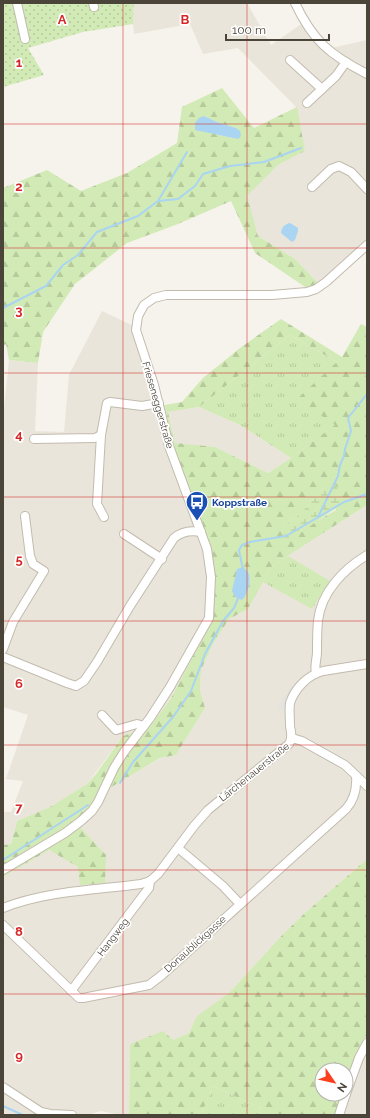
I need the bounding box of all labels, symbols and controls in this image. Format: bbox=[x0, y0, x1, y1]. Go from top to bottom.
text: A bbox=[58, 12, 67, 27]
text: B bbox=[181, 12, 190, 27]
scale bar bbox=[226, 16, 329, 42]
text: 100 m bbox=[232, 23, 266, 37]
text: 1 bbox=[16, 55, 23, 70]
text: 2 bbox=[15, 179, 23, 194]
text: 3 bbox=[15, 303, 23, 318]
street label: Frieseneggerstraße bbox=[140, 360, 176, 450]
text: 4 bbox=[15, 427, 23, 442]
bus stop icon: Koppstraße bbox=[184, 489, 210, 522]
place label: Koppstraße bbox=[212, 497, 267, 508]
text: 5 bbox=[15, 552, 23, 567]
text: 6 bbox=[15, 676, 23, 691]
street label: Lärchenauerstraße bbox=[217, 740, 291, 804]
text: 7 bbox=[15, 800, 23, 815]
street label: Donaublickgasse bbox=[162, 913, 228, 975]
street label: Hangweg bbox=[95, 916, 131, 958]
text: 8 bbox=[15, 924, 23, 939]
text: 9 bbox=[15, 1048, 23, 1063]
north arrow bbox=[314, 1062, 354, 1102]
text: N bbox=[334, 1080, 350, 1094]

